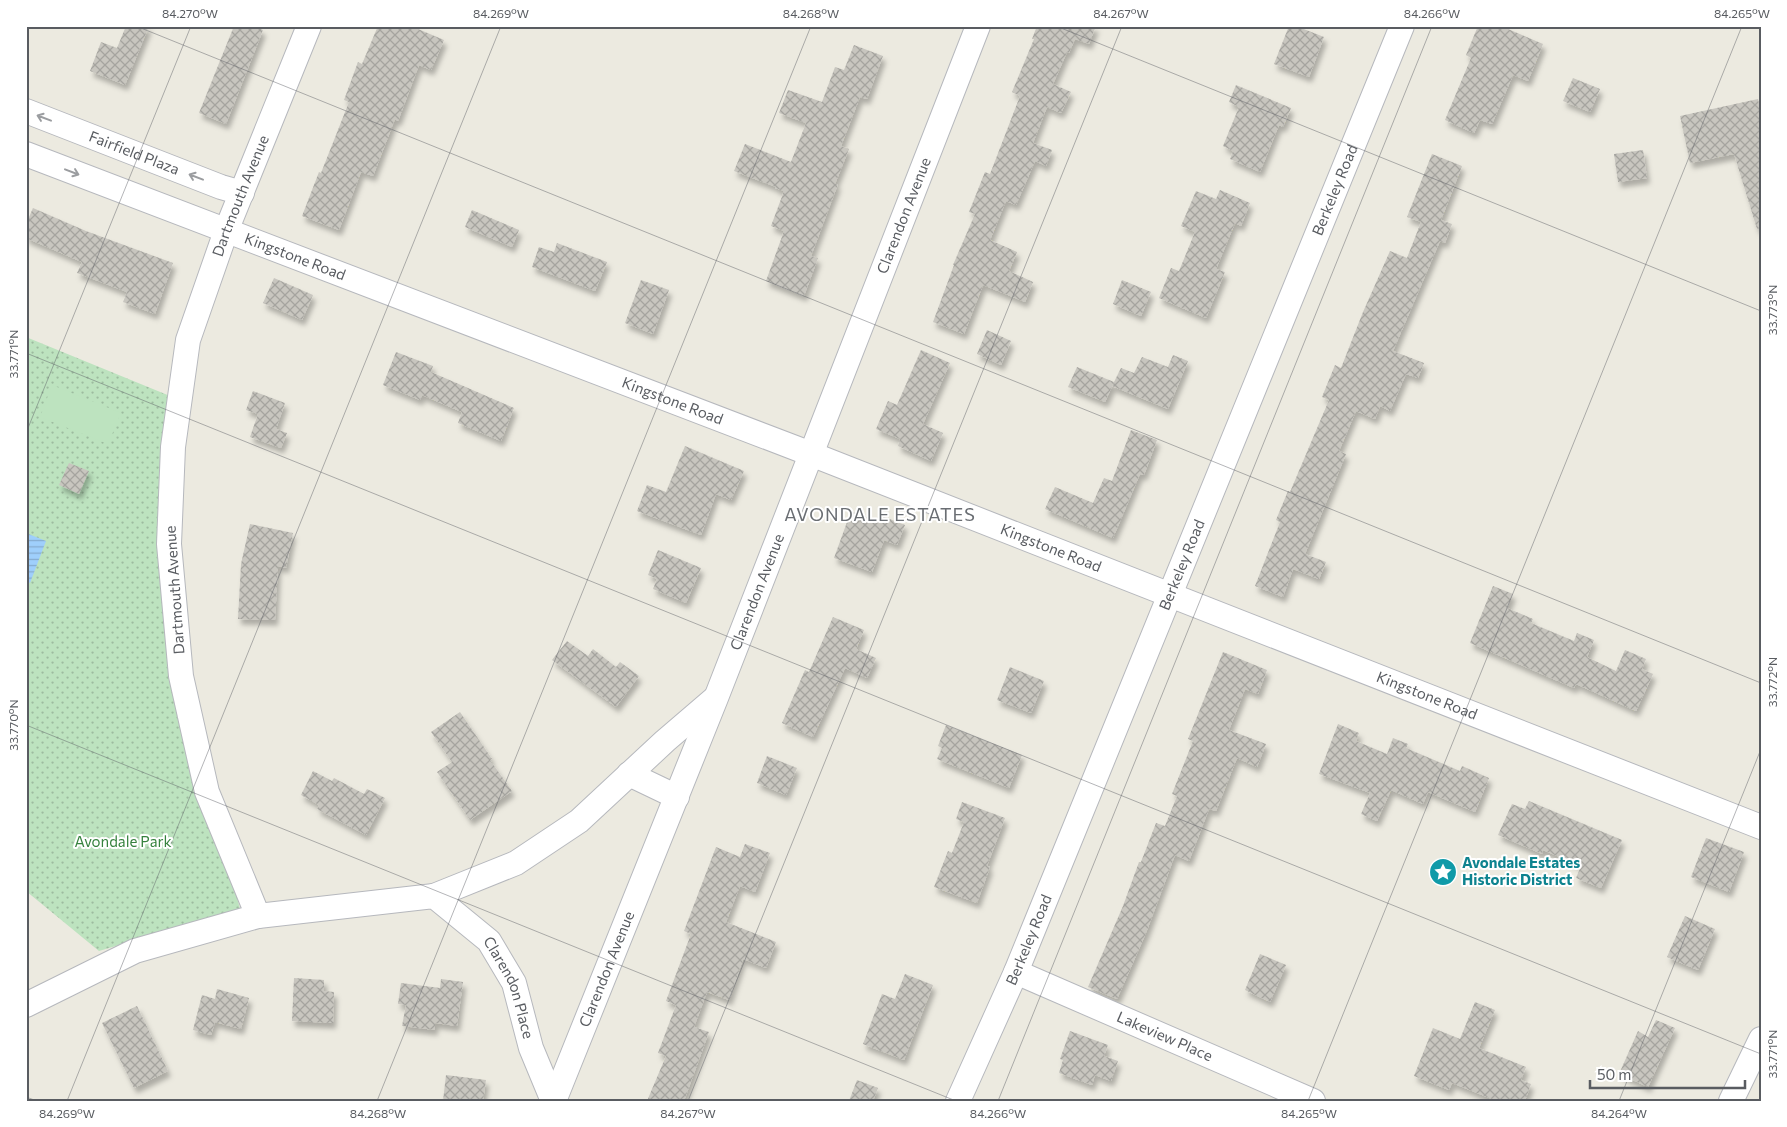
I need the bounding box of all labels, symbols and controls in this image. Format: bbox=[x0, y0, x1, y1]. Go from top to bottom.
text: 84.270°W bbox=[162, 6, 218, 20]
text: 84.269°W bbox=[473, 6, 529, 20]
text: 84.268°W bbox=[783, 6, 839, 20]
text: 84.267°W bbox=[1093, 6, 1149, 20]
text: 84.266°W bbox=[1404, 6, 1460, 20]
text: 84.265°W bbox=[1714, 6, 1770, 20]
one-way arrow bbox=[37, 113, 53, 122]
street label: Fairfield Plaza bbox=[87, 126, 182, 178]
street label: Dartmouth Avenue bbox=[208, 132, 272, 259]
street label: Berkeley Road bbox=[1308, 142, 1361, 238]
street label: Clarendon Avenue bbox=[872, 155, 934, 276]
one-way arrow bbox=[64, 167, 79, 177]
one-way arrow bbox=[189, 172, 204, 181]
street label: Kingstone Road bbox=[242, 228, 349, 283]
text: 33.773°N bbox=[1765, 285, 1779, 335]
text: 33.771°N bbox=[6, 330, 20, 378]
street label: Kingstone Road bbox=[620, 373, 726, 428]
district label: AVONDALE ESTATES bbox=[784, 503, 976, 525]
street label: Berkeley Road bbox=[1155, 517, 1208, 613]
street label: Kingstone Road bbox=[998, 519, 1104, 575]
street label: Dartmouth Avenue bbox=[161, 525, 187, 655]
street label: Clarendon Avenue bbox=[726, 531, 787, 653]
text: 33.772°N bbox=[1765, 657, 1779, 707]
street label: Kingstone Road bbox=[1374, 667, 1480, 723]
text: 33.770°N bbox=[6, 699, 20, 751]
park label: Avondale Park bbox=[74, 832, 172, 850]
place label: Avondale Estates Historic District bbox=[1462, 853, 1580, 888]
place icon: Avondale Estates Historic District bbox=[1428, 857, 1458, 887]
street label: Berkeley Road bbox=[1001, 892, 1055, 988]
street label: Clarendon Avenue bbox=[575, 908, 637, 1029]
street label: Clarendon Place bbox=[480, 933, 538, 1041]
street label: Lakeview Place bbox=[1114, 1007, 1216, 1064]
text: 33.771°N bbox=[1765, 1030, 1779, 1078]
scale bar bbox=[1590, 1057, 1744, 1089]
text: 50 m bbox=[1597, 1065, 1631, 1083]
text: 84.269°W bbox=[39, 1106, 95, 1120]
text: 84.268°W bbox=[350, 1106, 406, 1120]
text: 84.267°W bbox=[660, 1106, 716, 1120]
text: 84.266°W bbox=[970, 1106, 1026, 1120]
text: 84.265°W bbox=[1281, 1106, 1337, 1120]
text: 84.264°W bbox=[1591, 1106, 1647, 1120]

